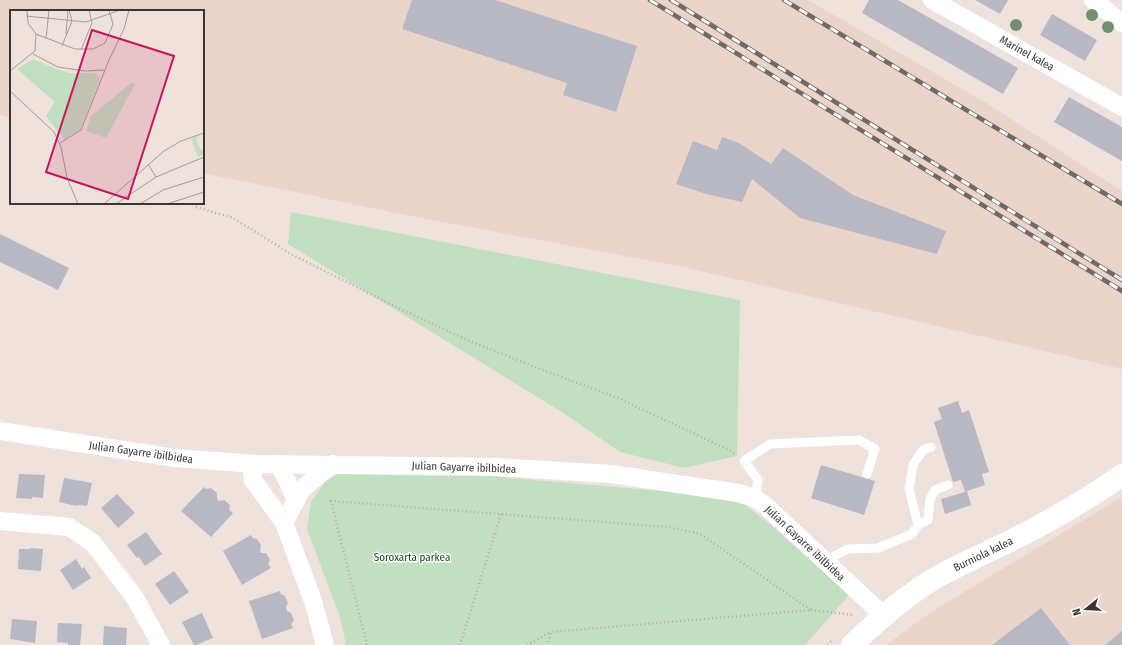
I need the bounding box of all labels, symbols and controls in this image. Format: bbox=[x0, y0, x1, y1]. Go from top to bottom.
inset map bbox=[10, 10, 204, 204]
street label: Marinel kalea bbox=[997, 33, 1056, 74]
street label: Julian Gayarre ibilbidea bbox=[88, 439, 194, 466]
street label: Julian Gayarre ibilbidea bbox=[411, 459, 517, 476]
street label: Julian Gayarre ibilbidea bbox=[762, 503, 847, 584]
street label: Burniola kalea bbox=[951, 534, 1015, 574]
park label: Soroxarta parkea bbox=[374, 551, 450, 564]
north arrow bbox=[1066, 589, 1106, 629]
text: N bbox=[1070, 607, 1084, 617]

